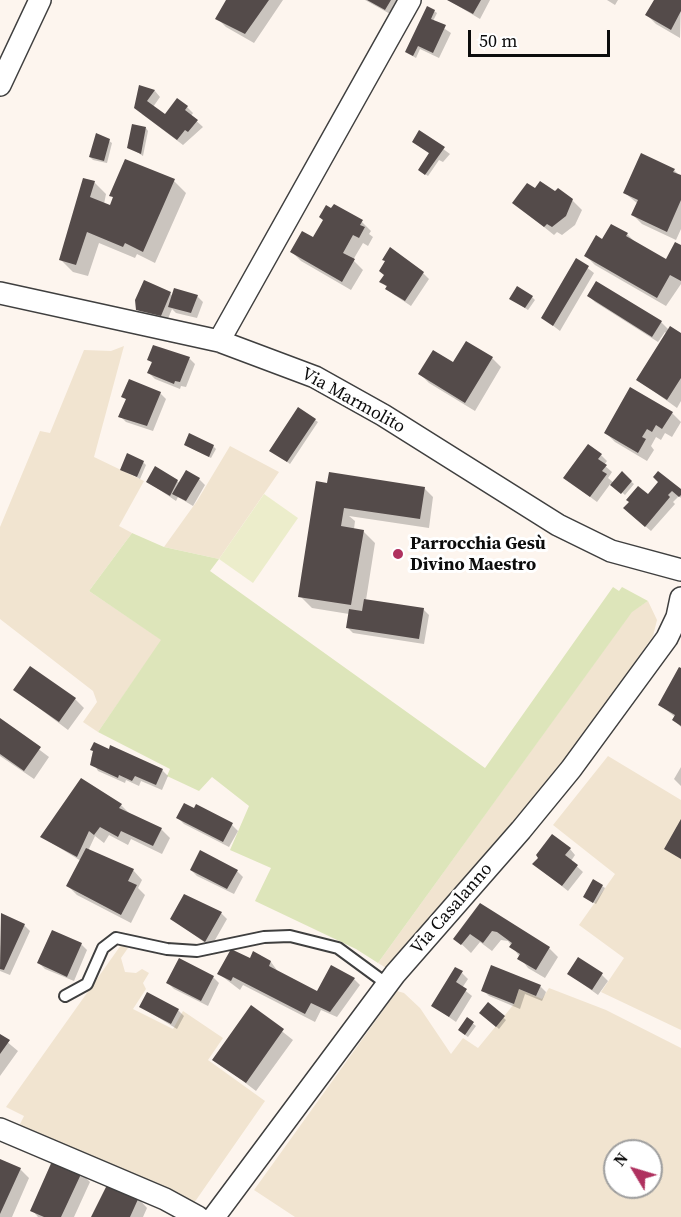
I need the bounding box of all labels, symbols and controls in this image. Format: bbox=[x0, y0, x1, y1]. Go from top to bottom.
scale bar bbox=[471, 18, 614, 56]
text: 50 m bbox=[479, 28, 517, 53]
street label: Via Marmolito bbox=[297, 364, 409, 438]
place label: Parrocchia Gesù Divino Maestro bbox=[410, 533, 546, 576]
marker: Parrocchia Gesù Divino Maestro bbox=[391, 547, 405, 561]
street label: Via Casalanno bbox=[407, 859, 497, 959]
north arrow bbox=[603, 1139, 663, 1199]
text: N bbox=[608, 1148, 633, 1171]

